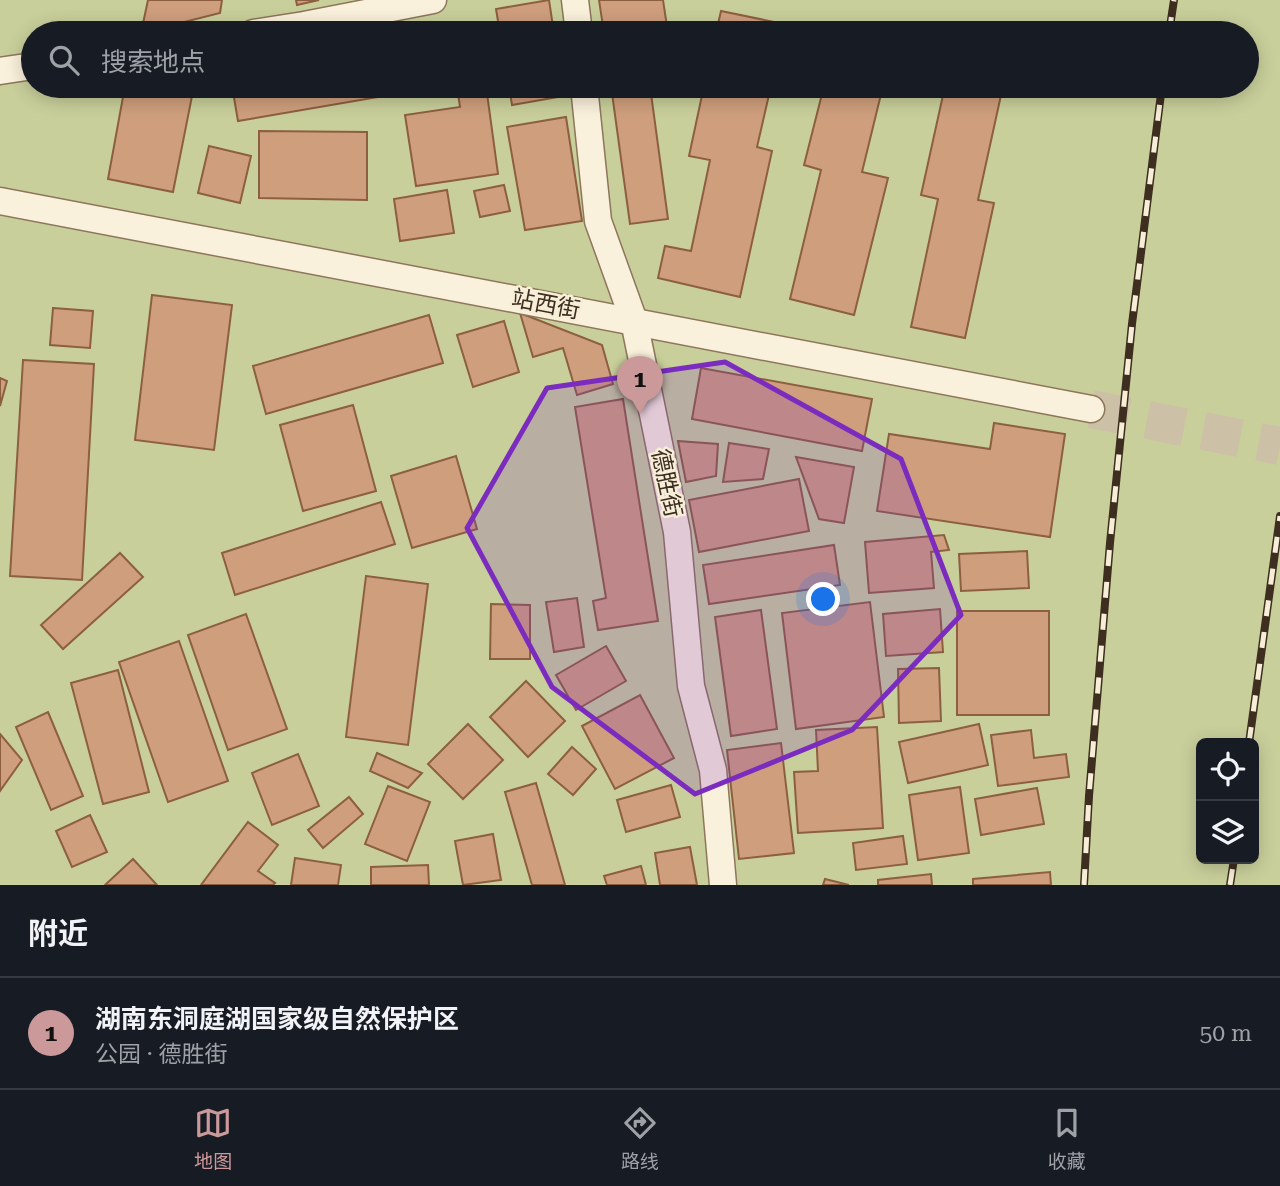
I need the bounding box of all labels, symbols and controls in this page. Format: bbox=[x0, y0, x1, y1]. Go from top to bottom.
search box bbox=[21, 21, 1259, 98]
icon: search bbox=[45, 41, 83, 79]
text: 搜索地点 bbox=[101, 47, 205, 77]
street label: 站西街 bbox=[509, 285, 582, 324]
pin: 1 bbox=[617, 356, 663, 414]
street label: 德胜街 bbox=[646, 447, 687, 520]
your location bbox=[806, 582, 840, 616]
map controls bbox=[1196, 738, 1259, 864]
button: locate bbox=[1196, 738, 1259, 801]
button: layers bbox=[1196, 801, 1259, 864]
text: 附近 bbox=[28, 916, 88, 951]
text: 湖南东洞庭湖国家级自然保护区 bbox=[95, 1004, 459, 1034]
text: 1 bbox=[45, 1020, 57, 1047]
text: 50 m bbox=[1199, 1020, 1252, 1047]
text: 公园 · 德胜街 bbox=[95, 1041, 227, 1068]
tab: 地图 bbox=[194, 1104, 232, 1173]
tab: 路线 bbox=[621, 1104, 659, 1173]
tab: 收藏 bbox=[1048, 1104, 1086, 1173]

